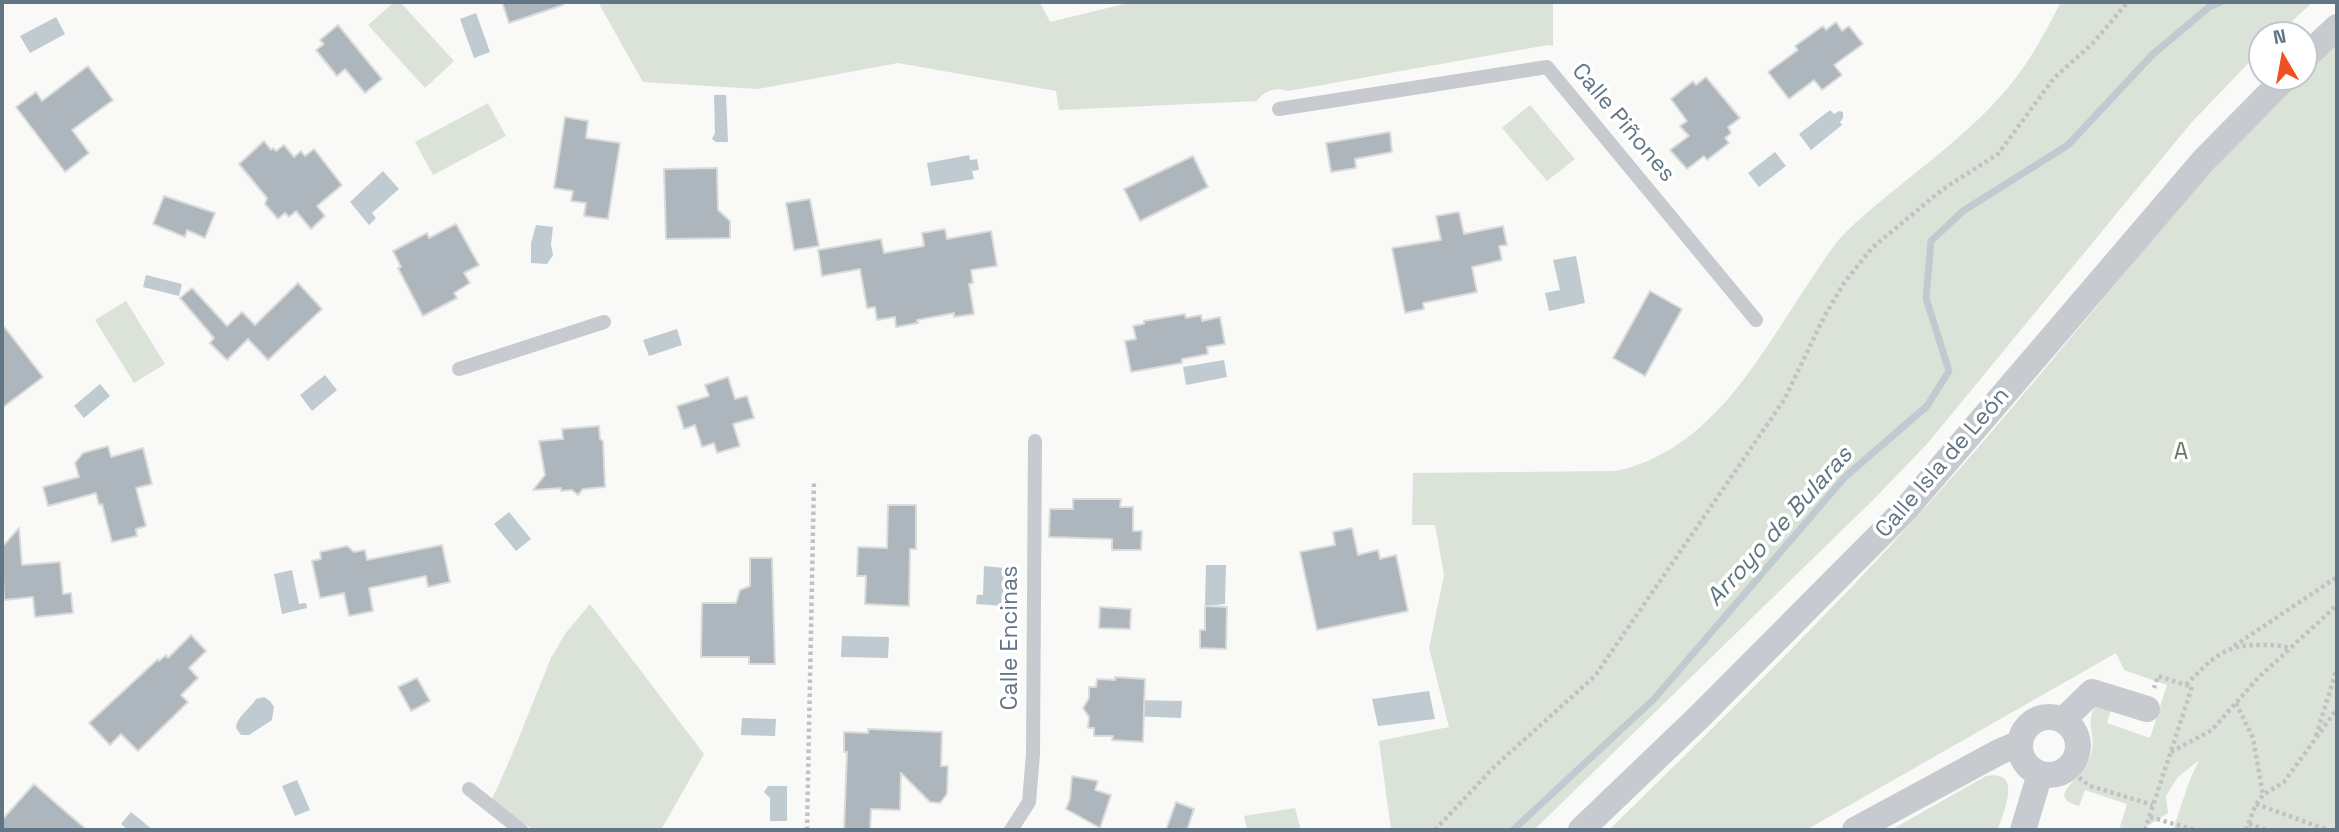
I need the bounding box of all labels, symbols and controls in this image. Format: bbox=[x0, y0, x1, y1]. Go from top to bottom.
north arrow bbox=[2248, 21, 2318, 91]
text: N bbox=[2271, 23, 2288, 50]
street label: Calle Piñones bbox=[1565, 58, 1681, 188]
street label: Calle Isla de León bbox=[1870, 382, 2016, 544]
park label: A bbox=[2174, 439, 2188, 467]
water label: Arroyo de Bularas bbox=[1701, 441, 1859, 613]
street label: Calle Encinas bbox=[997, 566, 1025, 710]

